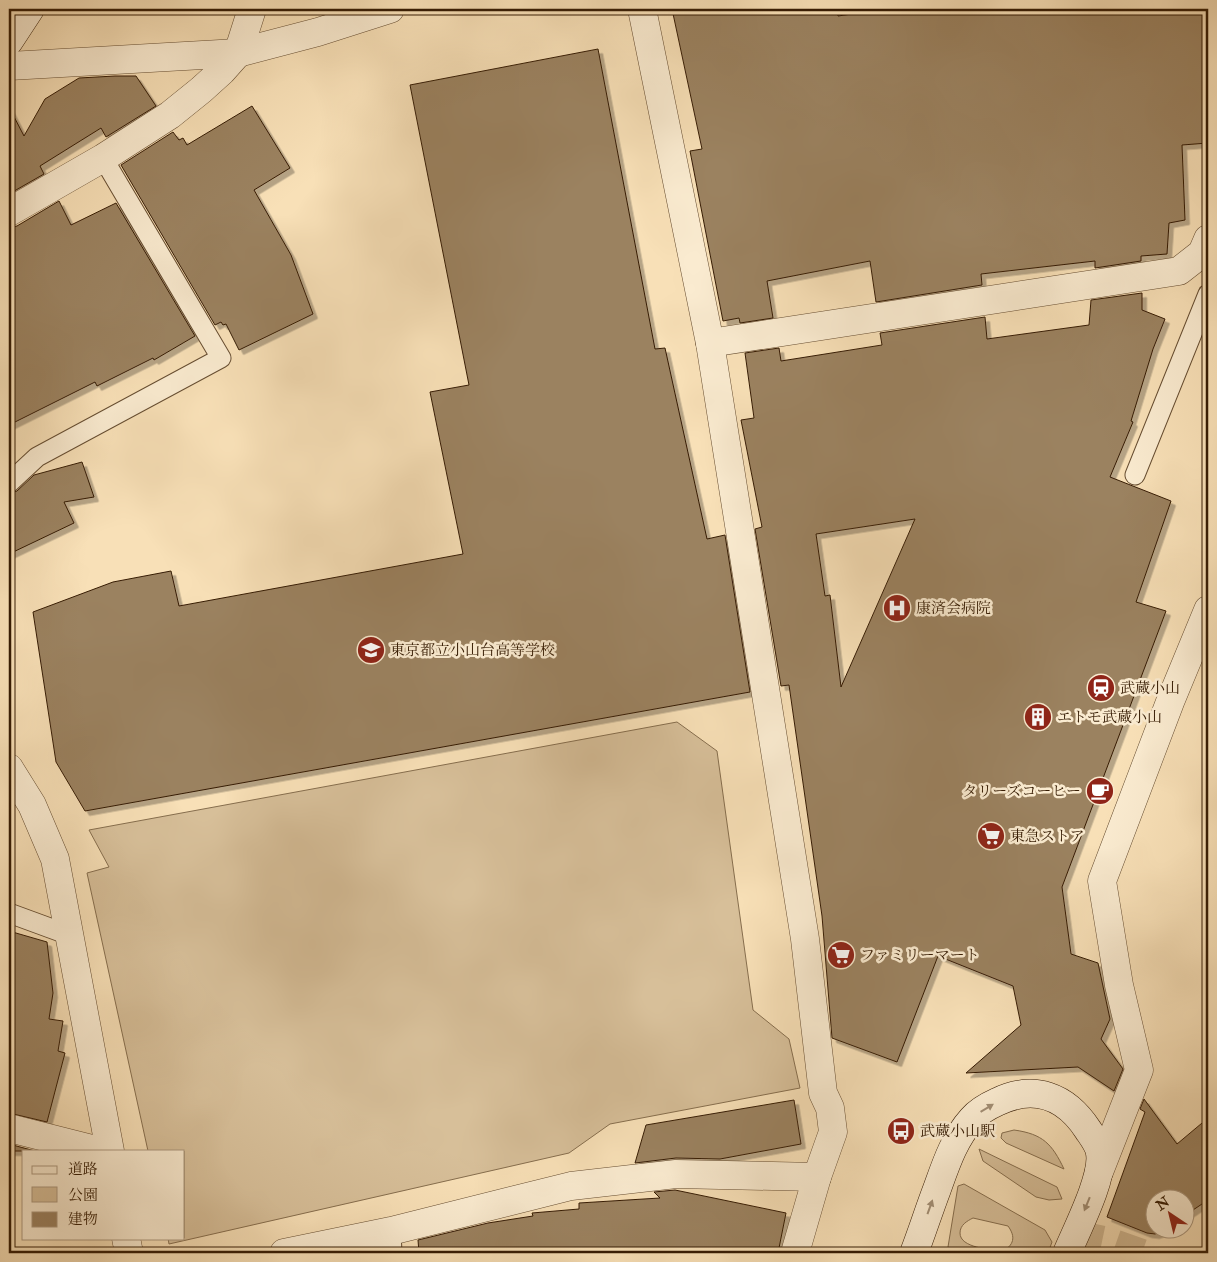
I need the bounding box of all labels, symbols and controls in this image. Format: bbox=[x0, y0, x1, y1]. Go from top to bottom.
hospital icon: 康済会病院 bbox=[882, 593, 912, 623]
place label: 康済会病院 bbox=[916, 599, 991, 618]
school or university icon: 東京都立小山台高等学校 bbox=[356, 635, 386, 665]
place label: 東京都立小山台高等学校 bbox=[390, 641, 555, 660]
station icon: 武蔵小山 bbox=[1086, 673, 1116, 703]
place label: 武蔵小山 bbox=[1120, 679, 1180, 698]
building icon: エトモ武蔵小山 bbox=[1023, 702, 1053, 732]
place label: エトモ武蔵小山 bbox=[1057, 708, 1162, 727]
cafe icon: タリーズコーヒー bbox=[1085, 776, 1115, 806]
place label: タリーズコーヒー bbox=[962, 782, 1081, 801]
supermarket icon: 東急ストア bbox=[976, 821, 1006, 851]
place label: 東急ストア bbox=[1010, 827, 1085, 846]
supermarket icon: ファミリーマート bbox=[826, 940, 856, 970]
place label: ファミリーマート bbox=[860, 946, 980, 965]
one-way arrow bbox=[981, 1103, 994, 1112]
bus stop icon: 武蔵小山駅 bbox=[886, 1116, 916, 1146]
place label: 武蔵小山駅 bbox=[920, 1122, 995, 1141]
legend bbox=[22, 1150, 185, 1240]
text: 道路 bbox=[68, 1160, 98, 1179]
text: 公園 bbox=[68, 1186, 98, 1205]
north arrow bbox=[1144, 1190, 1194, 1240]
text: N bbox=[1152, 1193, 1173, 1215]
one-way arrow bbox=[1083, 1197, 1090, 1212]
one-way arrow bbox=[927, 1200, 935, 1215]
text: 建物 bbox=[68, 1210, 98, 1229]

